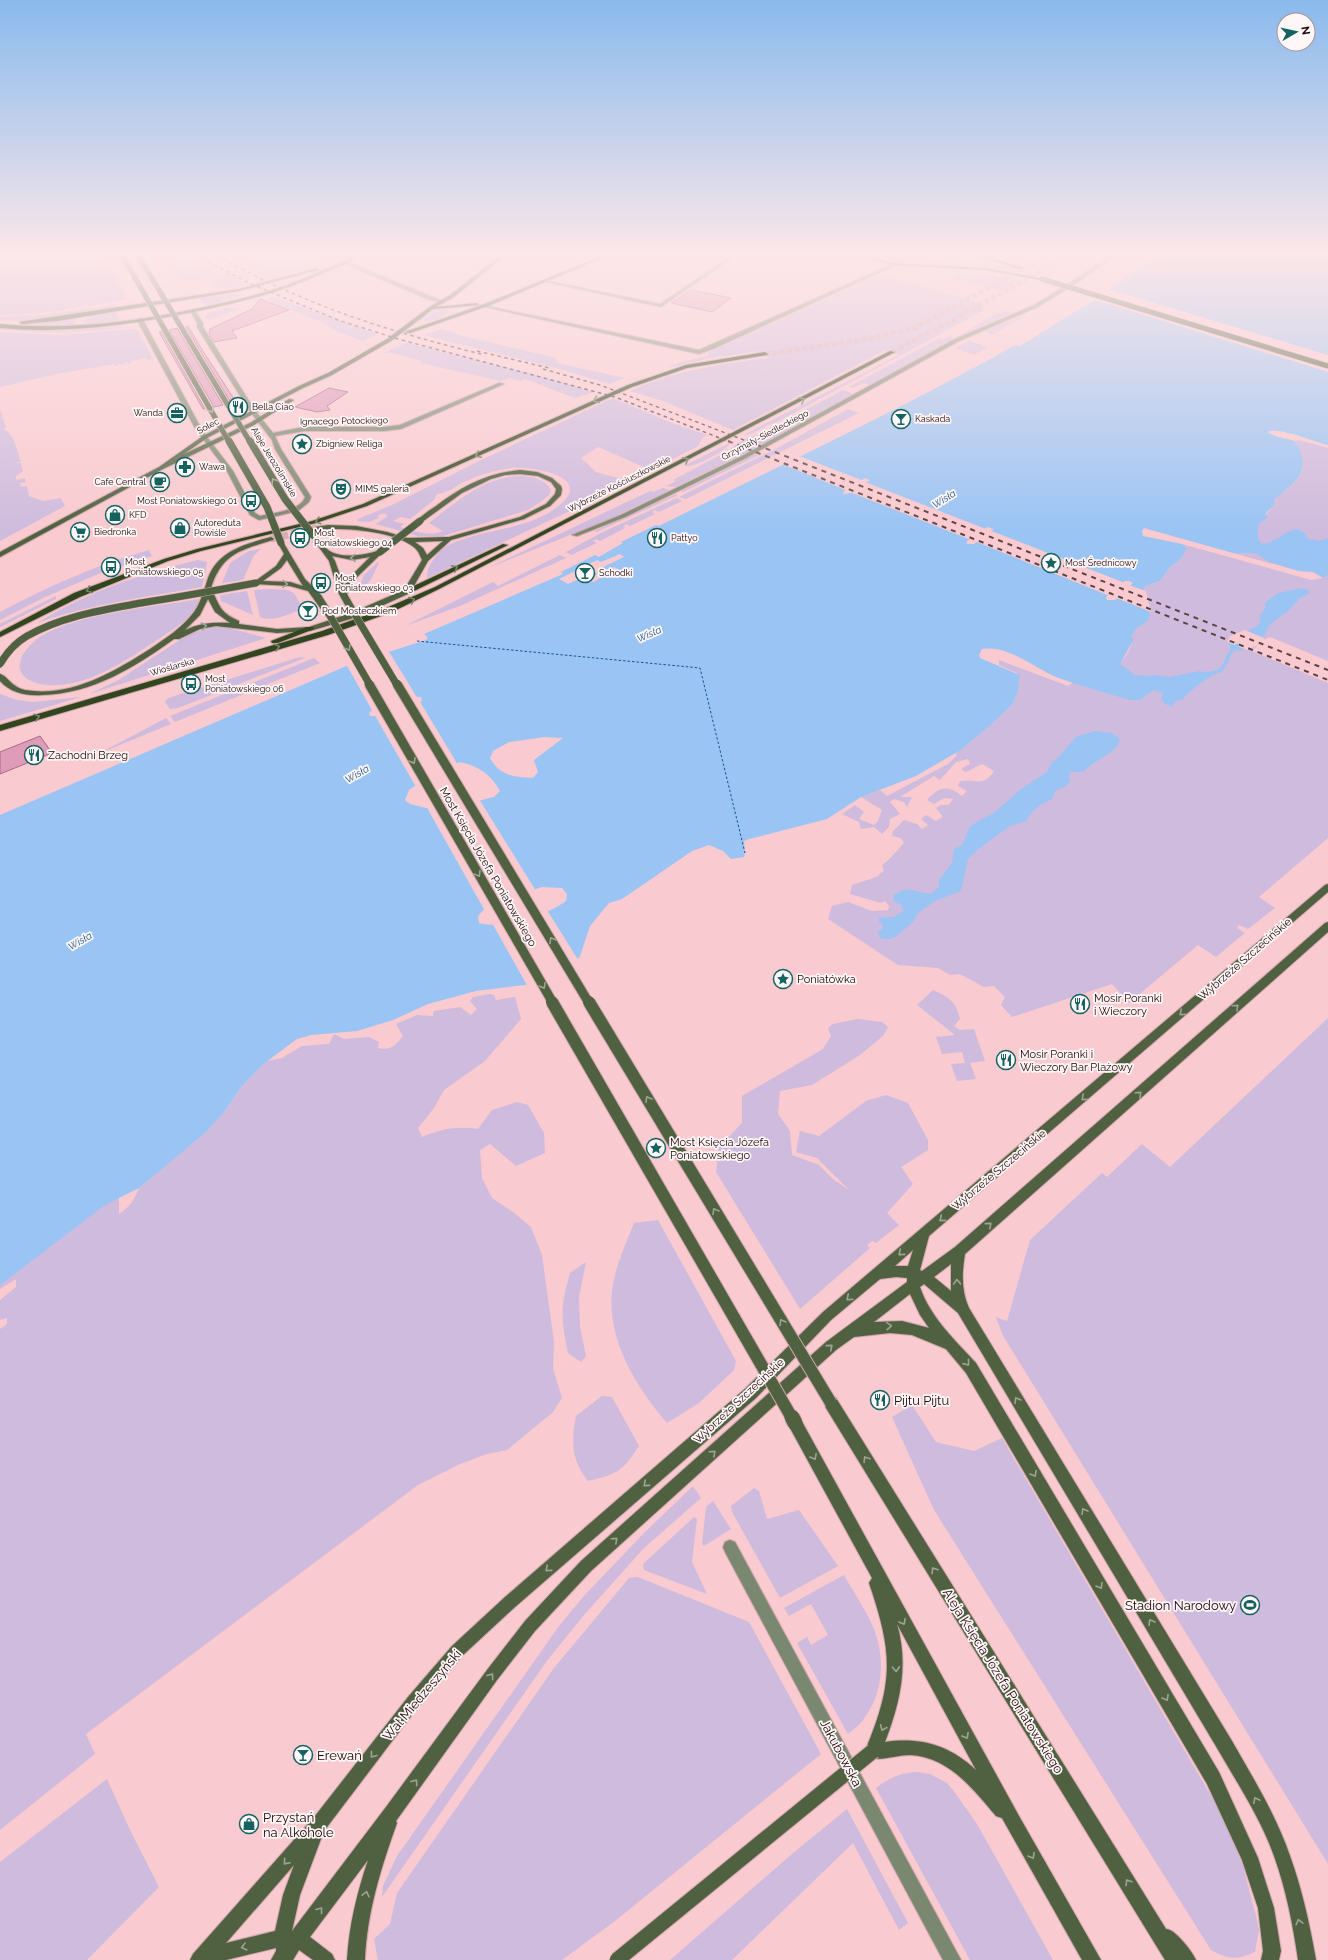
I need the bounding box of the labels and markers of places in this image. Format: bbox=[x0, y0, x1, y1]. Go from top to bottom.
restaurant icon: Bella Ciao bbox=[227, 396, 249, 418]
office icon: Wanda bbox=[166, 402, 188, 424]
place label: Bella Ciao bbox=[252, 402, 294, 412]
place label: Wanda bbox=[133, 408, 163, 418]
bar icon: Kaskada bbox=[890, 408, 912, 430]
place label: Kaskada bbox=[915, 414, 950, 424]
place icon: Zbigniew Religa bbox=[291, 433, 313, 455]
place label: Zbigniew Religa bbox=[316, 439, 382, 449]
pharmacy icon: Wawa bbox=[174, 456, 196, 478]
place label: Wawa bbox=[199, 462, 225, 472]
cafe icon: Cafe Central bbox=[149, 471, 171, 493]
place label: Cafe Central bbox=[94, 477, 147, 487]
theatre icon: MIMS galeria bbox=[330, 478, 352, 500]
place label: MIMS galeria bbox=[355, 484, 409, 494]
bus stop icon: Most Poniatowskiego 01 bbox=[240, 490, 262, 512]
place label: Most Poniatowskiego 01 bbox=[137, 496, 237, 506]
shop icon: KFD bbox=[104, 504, 126, 526]
place label: KFD bbox=[129, 510, 147, 520]
shop icon: Autoreduta Powiśle bbox=[169, 517, 191, 539]
place label: Autoreduta Powiśle bbox=[194, 518, 241, 538]
supermarket icon: Biedronka bbox=[69, 521, 91, 543]
place label: Biedronka bbox=[94, 527, 136, 537]
bus stop icon: Most Poniatowskiego 04 bbox=[289, 527, 311, 549]
restaurant icon: Pattyo bbox=[646, 527, 668, 549]
place label: Most Poniatowskiego 04 bbox=[314, 528, 392, 548]
place label: Pattyo bbox=[671, 533, 698, 543]
place icon: Most Średnicowy bbox=[1040, 552, 1062, 574]
bus stop icon: Most Poniatowskiego 05 bbox=[100, 556, 122, 578]
place label: Most Poniatowskiego 05 bbox=[125, 557, 203, 577]
place label: Most Średnicowy bbox=[1065, 557, 1137, 568]
bar icon: Schodki bbox=[574, 562, 596, 584]
place label: Schodki bbox=[599, 568, 632, 578]
bus stop icon: Most Poniatowskiego 03 bbox=[310, 572, 332, 594]
place label: Most Poniatowskiego 03 bbox=[335, 573, 413, 593]
bar icon: Pod Mosteczkiem bbox=[297, 600, 319, 622]
place label: Pod Mosteczkiem bbox=[322, 606, 396, 616]
bus stop icon: Most Poniatowskiego 06 bbox=[180, 673, 202, 695]
place label: Most Poniatowskiego 06 bbox=[205, 674, 284, 694]
restaurant icon: Zachodni Brzeg bbox=[23, 744, 45, 766]
place label: Zachodni Brzeg bbox=[48, 749, 128, 762]
place icon: Poniatówka bbox=[772, 968, 794, 990]
place label: Poniatówka bbox=[797, 973, 856, 986]
place label: Mosir Poranki i Wieczory bbox=[1094, 992, 1162, 1018]
restaurant icon: Mosir Poranki i Wieczory bbox=[1069, 993, 1091, 1015]
place label: Mosir Poranki i Wieczory Bar Plażowy bbox=[1020, 1048, 1133, 1074]
restaurant icon: Mosir Poranki i Wieczory Bar Plażowy bbox=[995, 1049, 1017, 1071]
place label: Most Księcia Józefa Poniatowskiego bbox=[670, 1136, 769, 1162]
place icon: Most Księcia Józefa Poniatowskiego bbox=[645, 1137, 667, 1159]
restaurant icon: Pijtu Pijtu bbox=[869, 1389, 891, 1411]
place label: Pijtu Pijtu bbox=[894, 1393, 949, 1408]
sports icon: Stadion Narodowy bbox=[1239, 1594, 1261, 1616]
place label: Stadion Narodowy bbox=[1125, 1598, 1236, 1613]
bar icon: Erewań bbox=[292, 1744, 314, 1766]
place label: Erewań bbox=[317, 1748, 362, 1763]
place label: Przystań na Alkohole bbox=[263, 1810, 334, 1840]
shop icon: Przystań na Alkohole bbox=[238, 1813, 260, 1835]

